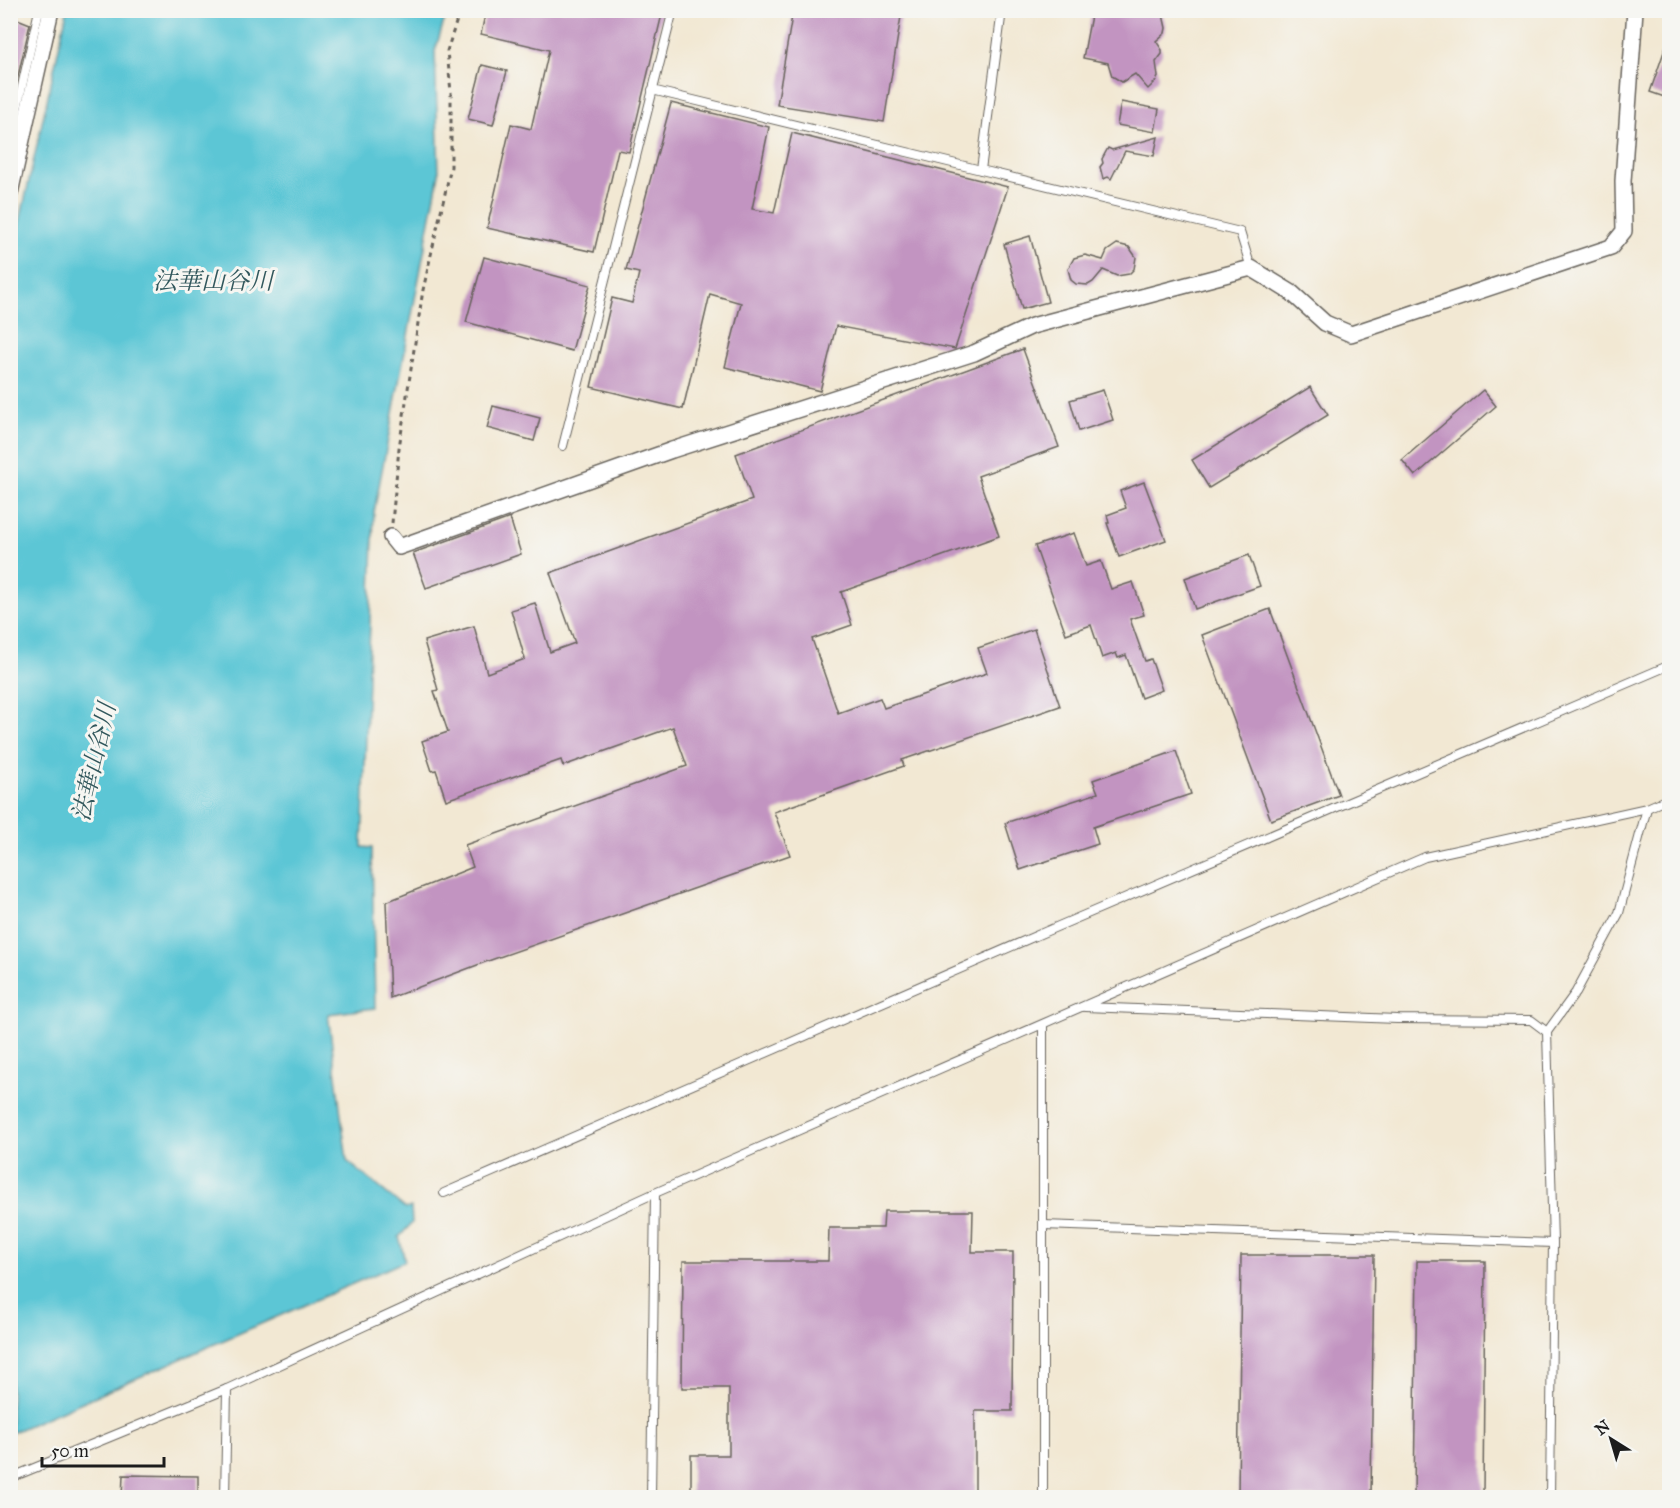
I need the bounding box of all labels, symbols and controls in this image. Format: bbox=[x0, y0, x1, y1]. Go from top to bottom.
water label: 法華山谷川 bbox=[153, 266, 276, 296]
water label: 法華山谷川 bbox=[66, 697, 123, 824]
north arrow bbox=[1581, 1409, 1641, 1469]
text: N bbox=[1591, 1415, 1614, 1439]
scale bar bbox=[42, 1430, 164, 1468]
text: 50 m bbox=[51, 1440, 89, 1462]

